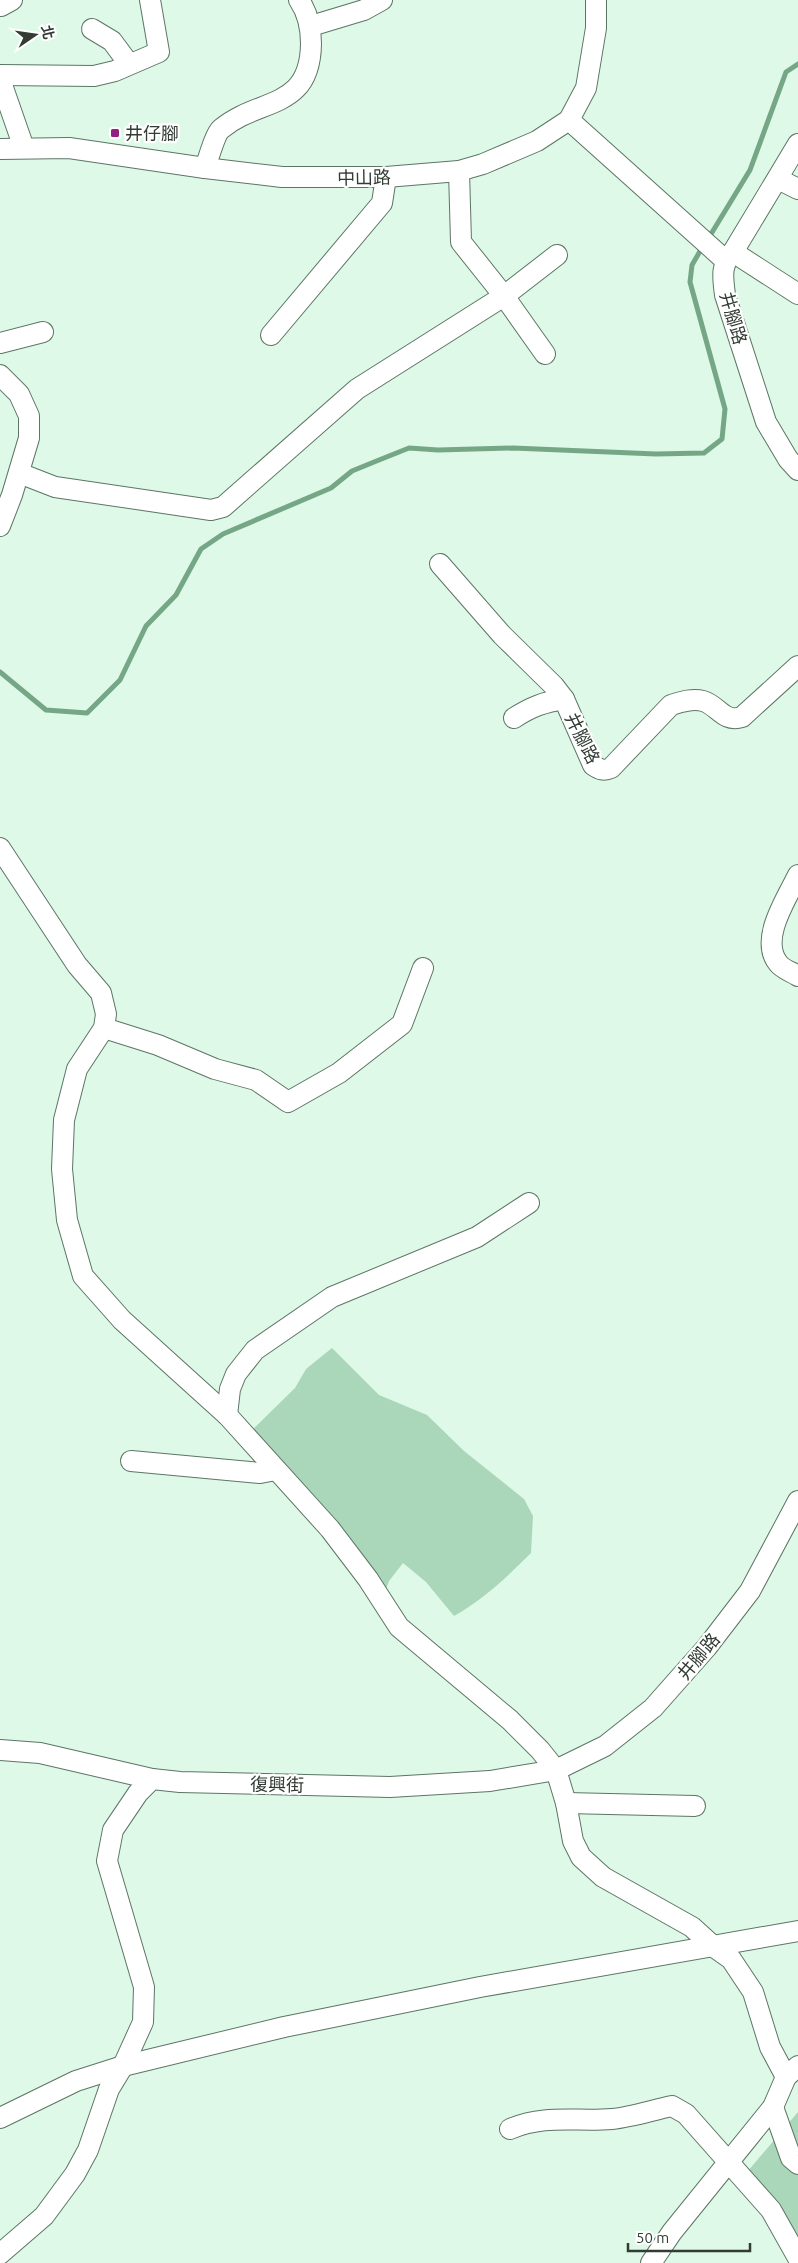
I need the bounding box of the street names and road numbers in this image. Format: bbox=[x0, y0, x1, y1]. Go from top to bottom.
street label: 中山路 bbox=[337, 167, 391, 187]
street label: 井腳路 bbox=[717, 289, 751, 347]
street label: 井腳路 bbox=[562, 709, 604, 767]
street label: 井腳路 bbox=[673, 1629, 723, 1683]
street label: 復興街 bbox=[250, 1774, 304, 1794]

